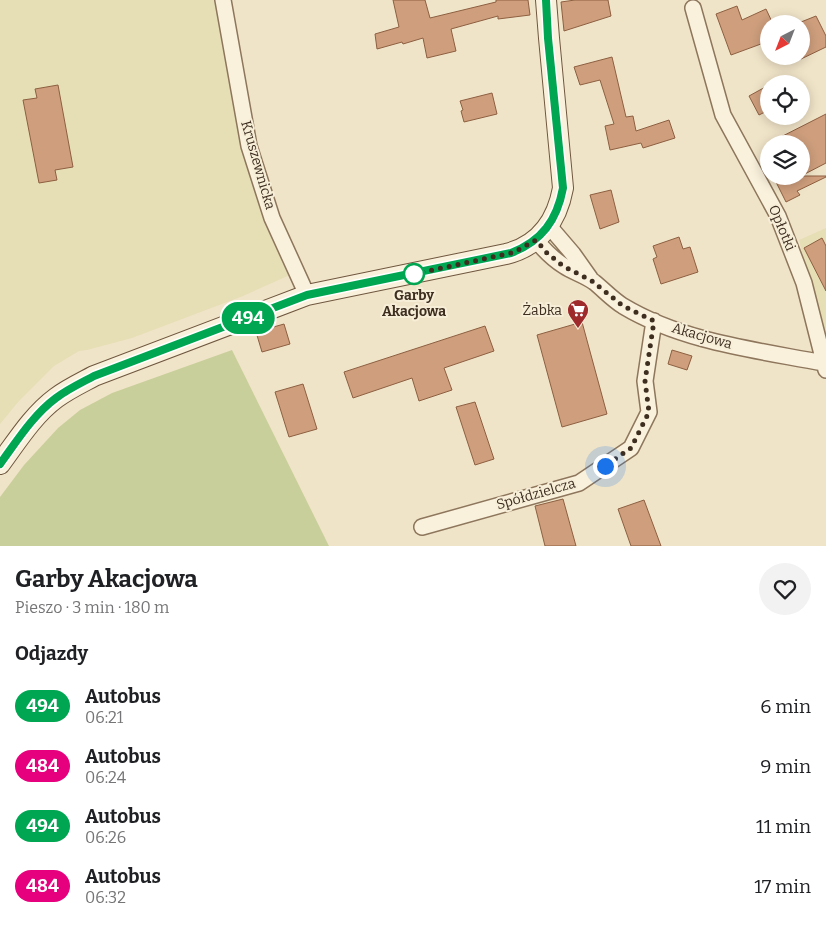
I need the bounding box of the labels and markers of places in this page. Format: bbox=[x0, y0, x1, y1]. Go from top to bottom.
marker: Garby Akacjowa bbox=[403, 263, 425, 285]
place label: Garby Akacjowa bbox=[382, 287, 446, 320]
supermarket icon: Żabka bbox=[566, 298, 590, 329]
place label: Żabka bbox=[522, 302, 562, 319]

